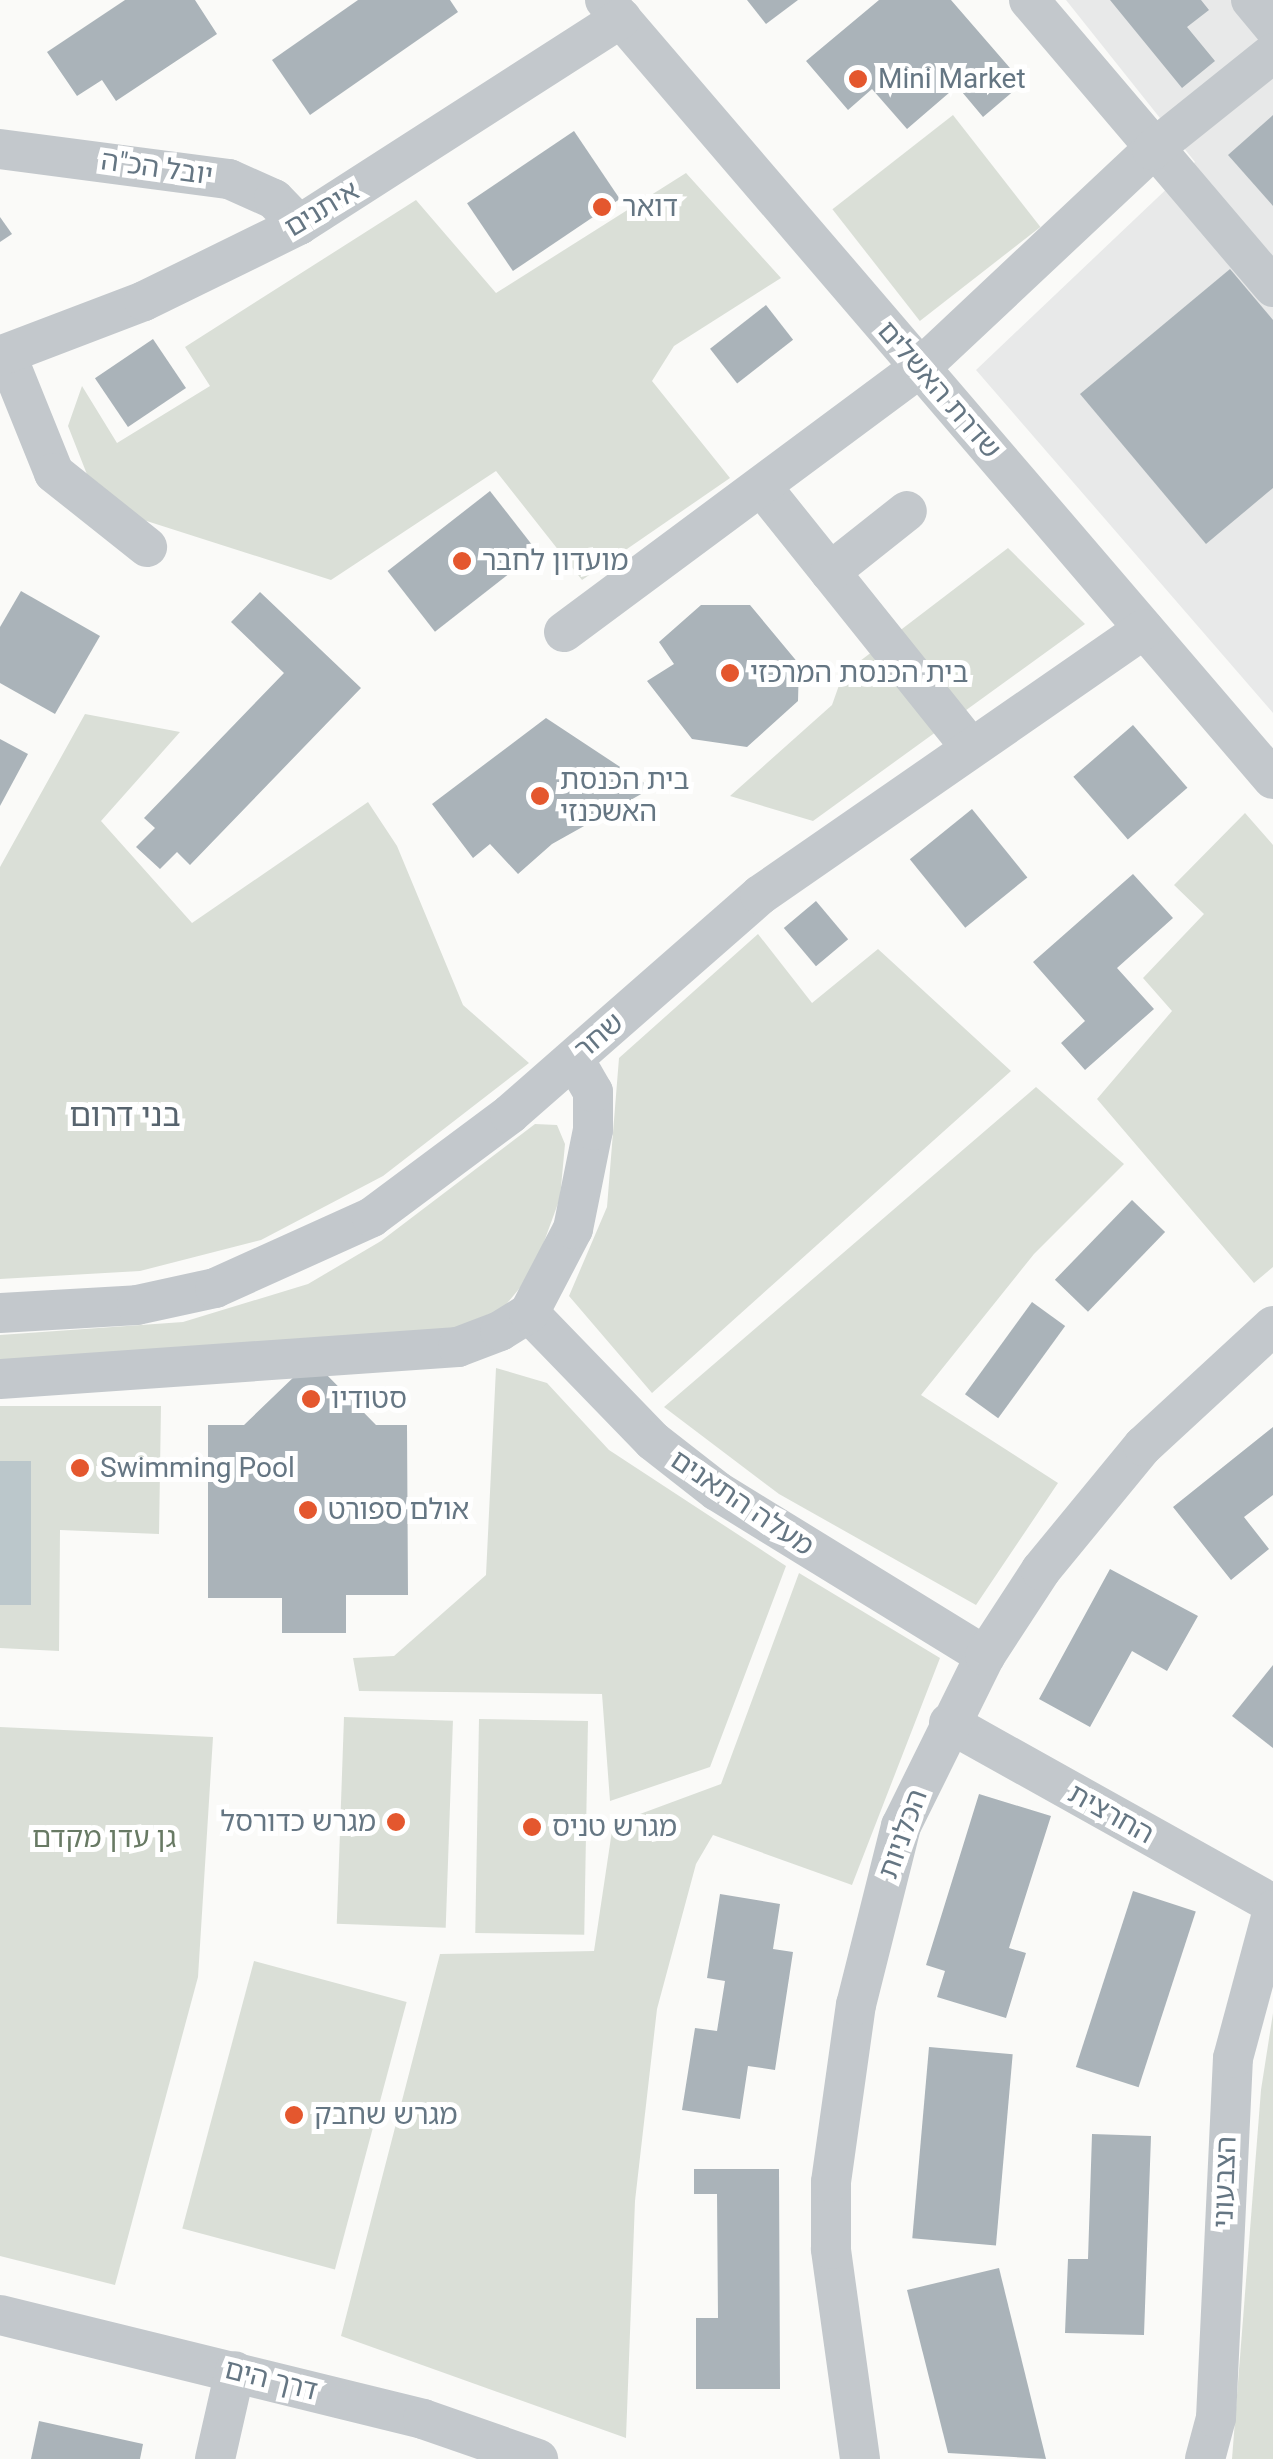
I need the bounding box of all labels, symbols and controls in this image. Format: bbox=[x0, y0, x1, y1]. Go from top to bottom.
place label: Mini Market bbox=[878, 62, 1026, 96]
marker: Mini Market bbox=[847, 68, 869, 90]
street label: יובל הכ"ה bbox=[99, 144, 215, 192]
street label: איתנים bbox=[279, 174, 365, 244]
place label: דואר bbox=[622, 190, 678, 224]
marker: דואר bbox=[591, 196, 613, 218]
street label: שדרת האשלים bbox=[870, 314, 1008, 466]
place label: מועדון לחבר bbox=[482, 544, 628, 578]
marker: מועדון לחבר bbox=[451, 550, 473, 572]
place label: בית הכנסת המרכזי bbox=[750, 656, 969, 690]
marker: בית הכנסת המרכזי bbox=[719, 662, 741, 684]
place label: בית הכנסת האשכנזי bbox=[560, 763, 690, 829]
marker: בית הכנסת האשכנזי bbox=[529, 785, 551, 807]
street label: שחר bbox=[568, 1006, 630, 1066]
district label: בני דרום bbox=[69, 1096, 181, 1134]
place label: סטודיו bbox=[331, 1382, 407, 1416]
marker: סטודיו bbox=[300, 1388, 322, 1410]
street label: מעלה התאנים bbox=[664, 1443, 820, 1563]
place label: Swimming Pool bbox=[100, 1451, 295, 1485]
marker: Swimming Pool bbox=[69, 1457, 91, 1479]
place label: אולם ספורט bbox=[328, 1493, 469, 1527]
marker: אולם ספורט bbox=[297, 1499, 319, 1521]
street label: החרצית bbox=[1062, 1777, 1160, 1851]
street label: הכלניות bbox=[871, 1785, 935, 1883]
place label: מגרש כדורסל bbox=[220, 1805, 376, 1839]
place label: מגרש טניס bbox=[552, 1810, 677, 1844]
marker: מגרש כדורסל bbox=[385, 1811, 407, 1833]
marker: מגרש טניס bbox=[521, 1816, 543, 1838]
park label: גן עדן מקדם bbox=[32, 1821, 176, 1855]
place label: מגרש שחבק bbox=[314, 2098, 458, 2132]
marker: מגרש שחבק bbox=[283, 2104, 305, 2126]
street label: הצבעוני bbox=[1207, 2135, 1243, 2229]
street label: דרך הים bbox=[221, 2352, 321, 2408]

